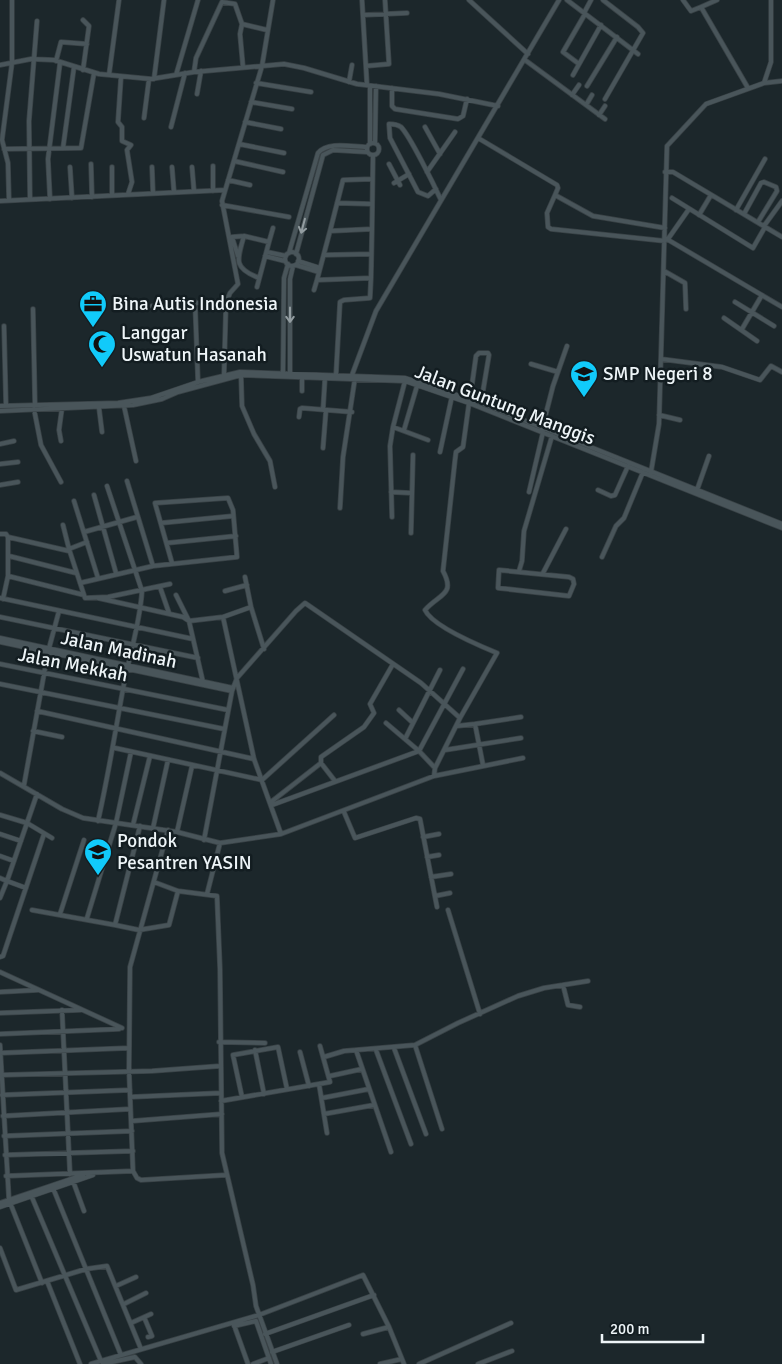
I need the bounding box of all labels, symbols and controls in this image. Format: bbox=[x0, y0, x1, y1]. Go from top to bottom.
one-way arrow bbox=[298, 217, 308, 233]
office icon: Bina Autis Indonesia bbox=[78, 289, 108, 328]
place label: Bina Autis Indonesia bbox=[112, 292, 278, 316]
one-way arrow bbox=[285, 306, 295, 322]
place label: Langgar Uswatun Hasanah bbox=[121, 321, 267, 367]
mosque icon: Langgar Uswatun Hasanah bbox=[87, 329, 117, 368]
school or university icon: SMP Negeri 8 bbox=[569, 359, 599, 398]
street label: Jalan Guntung Manggis bbox=[412, 360, 598, 450]
place label: SMP Negeri 8 bbox=[603, 362, 713, 386]
street label: Jalan Madinah bbox=[59, 626, 179, 674]
street label: Jalan Mekkah bbox=[16, 643, 130, 687]
place label: Pondok Pesantren YASIN bbox=[117, 829, 252, 875]
school or university icon: Pondok Pesantren YASIN bbox=[83, 837, 113, 876]
scale bar bbox=[602, 1312, 703, 1344]
text: 200 m bbox=[610, 1320, 650, 1338]

